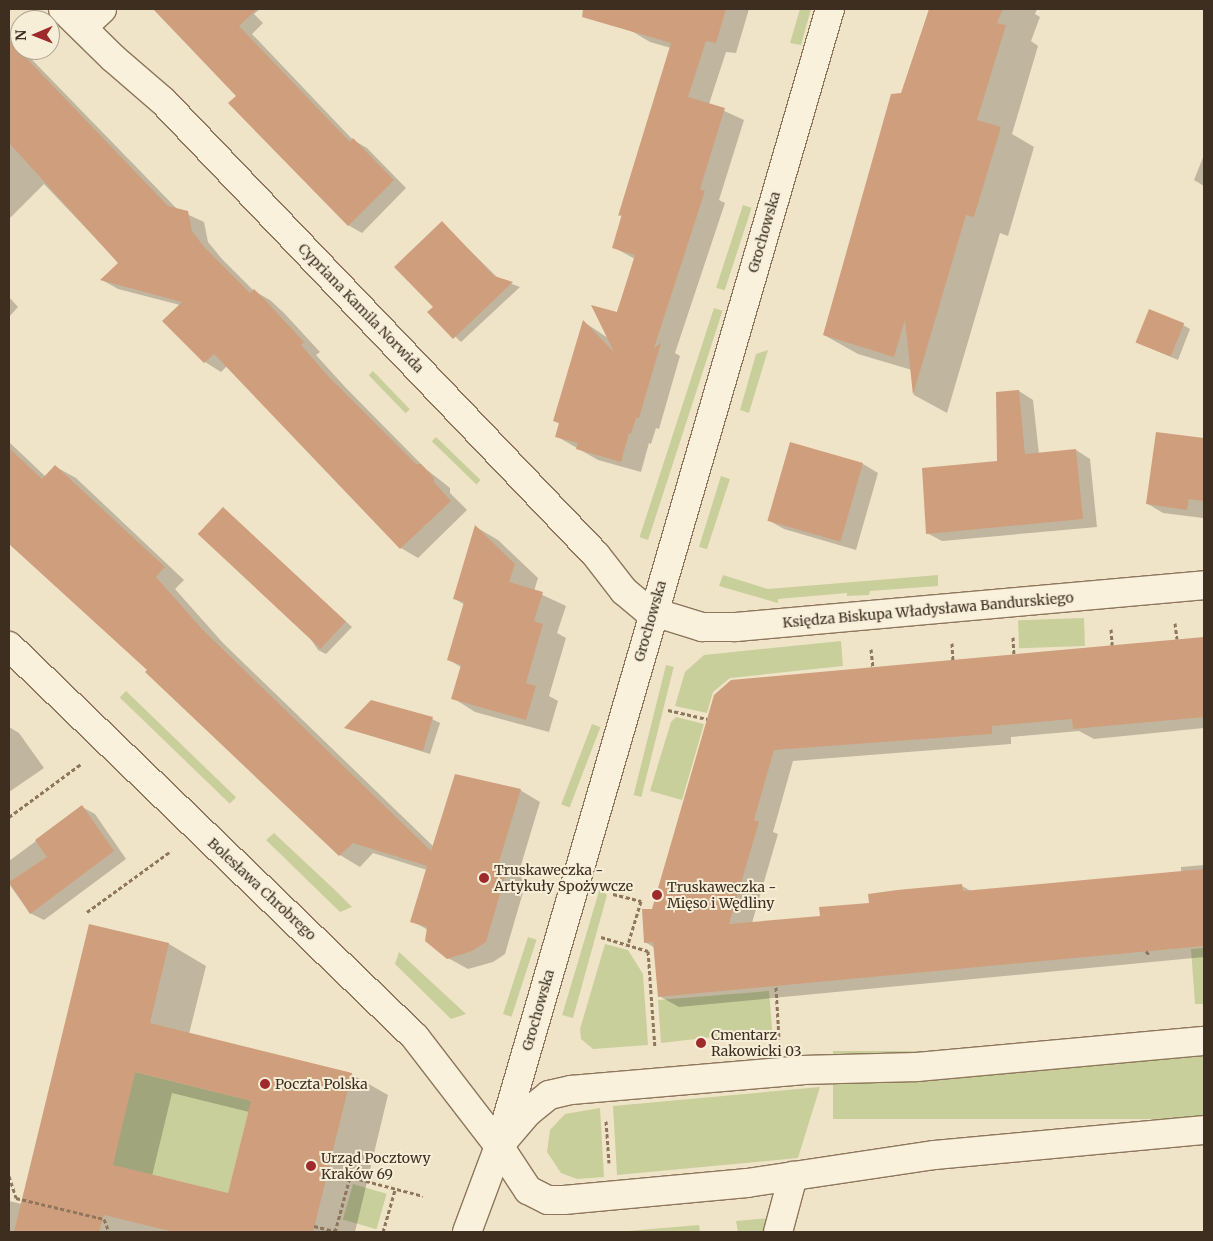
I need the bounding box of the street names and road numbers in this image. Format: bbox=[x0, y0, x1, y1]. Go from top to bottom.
street label: Grochowska bbox=[744, 190, 784, 274]
street label: Cypriana Kamila Norwida bbox=[295, 240, 427, 376]
street label: Grochowska bbox=[630, 579, 670, 663]
street label: Księdza Biskupa Władysława Bandurskiego bbox=[782, 589, 1074, 631]
street label: Bolesława Chrobrego bbox=[204, 834, 320, 944]
street label: Grochowska bbox=[518, 968, 558, 1052]

